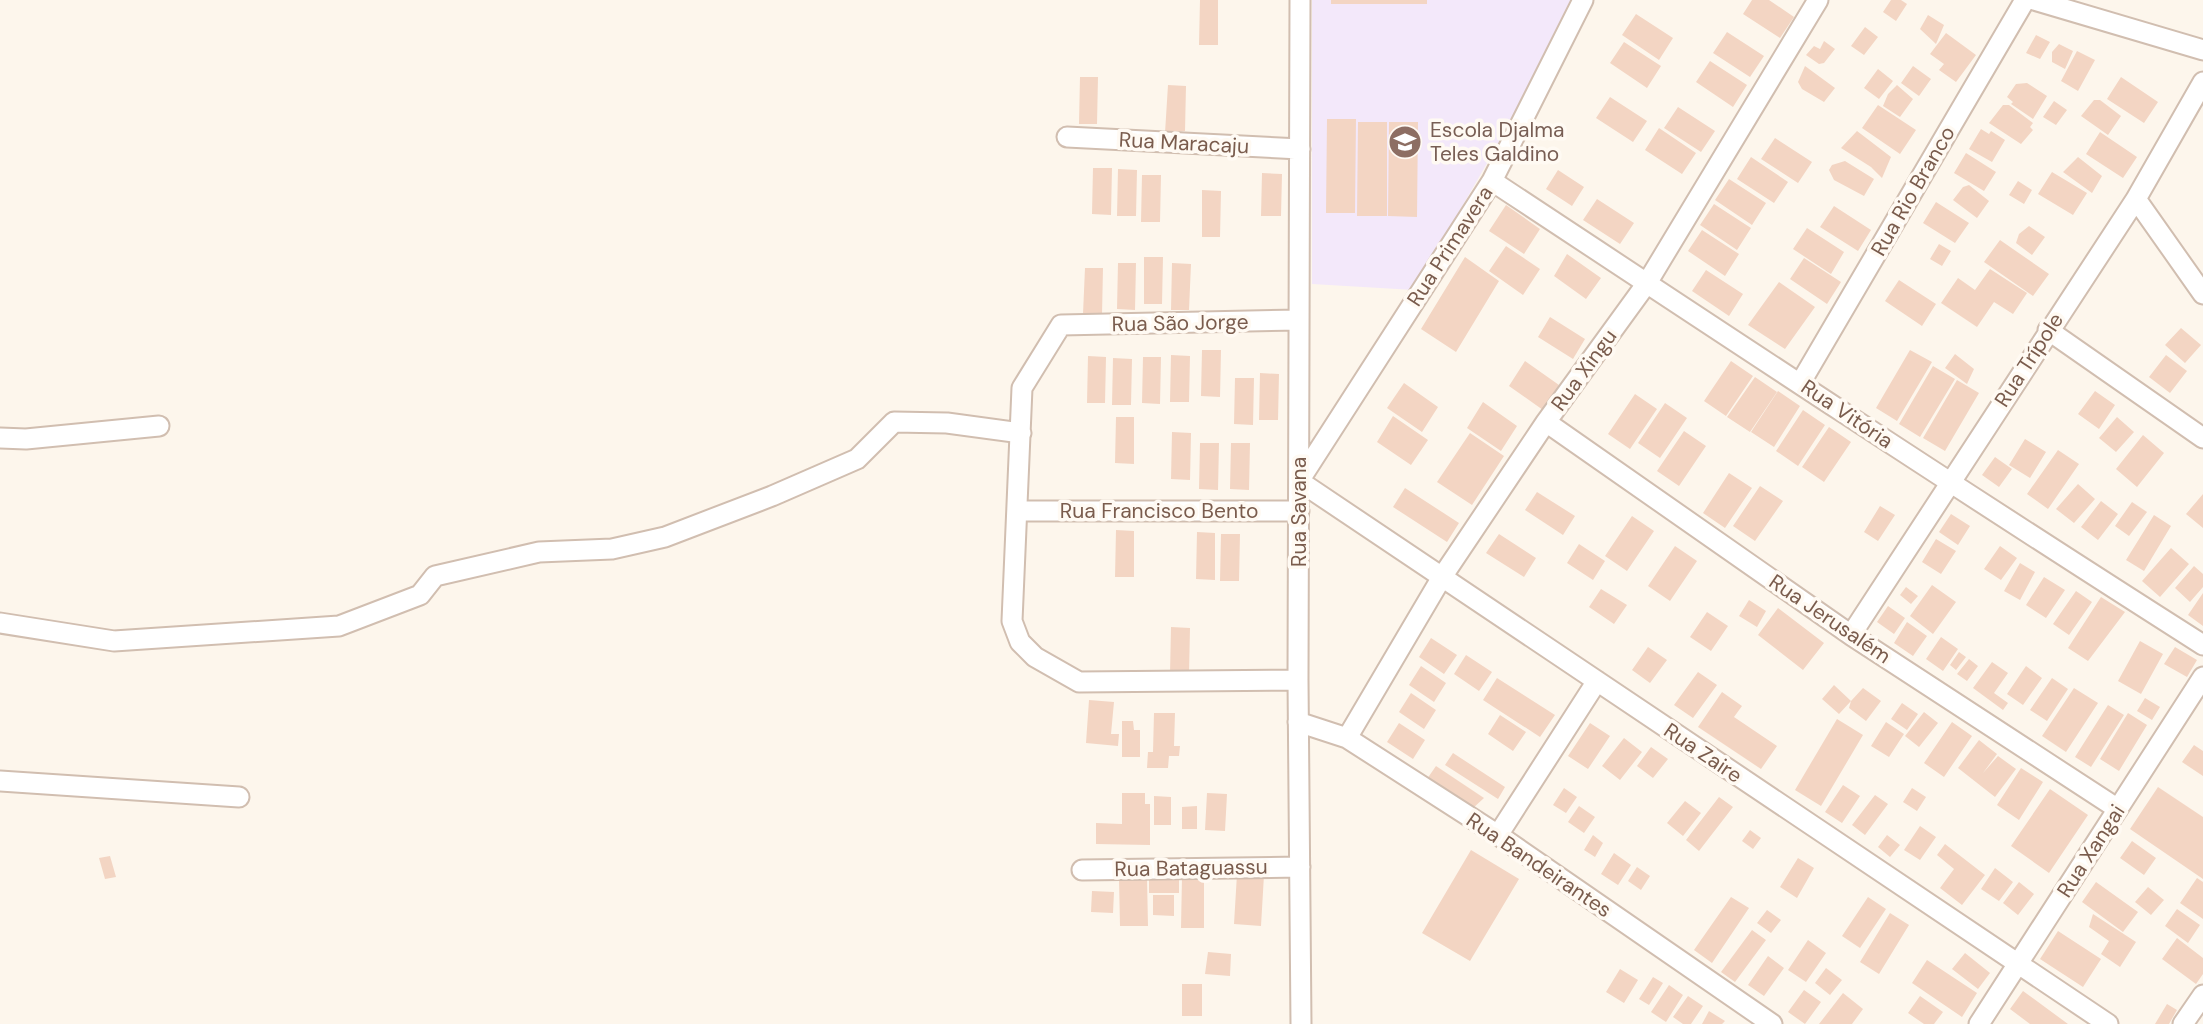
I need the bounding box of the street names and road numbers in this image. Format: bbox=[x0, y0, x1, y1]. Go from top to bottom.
street label: Rua Rio Branco bbox=[1865, 121, 1961, 261]
street label: Rua Maracaju bbox=[1118, 126, 1250, 160]
street label: Rua Primavera bbox=[1401, 181, 1499, 311]
street label: Rua São Jorge bbox=[1111, 308, 1249, 338]
street label: Rua Trípole bbox=[1988, 308, 2070, 412]
street label: Rua Xingu bbox=[1545, 323, 1623, 417]
street label: Rua Vitória bbox=[1796, 373, 1898, 455]
street label: Rua Savana bbox=[1285, 457, 1313, 567]
street label: Rua Francisco Bento bbox=[1060, 497, 1258, 525]
street label: Rua Jerusalém bbox=[1764, 568, 1896, 670]
street label: Rua Zaire bbox=[1658, 717, 1748, 789]
street label: Rua Xangai bbox=[2051, 799, 2131, 903]
street label: Rua Bandeirantes bbox=[1461, 806, 1617, 924]
street label: Rua Bataguassu bbox=[1114, 853, 1268, 883]

